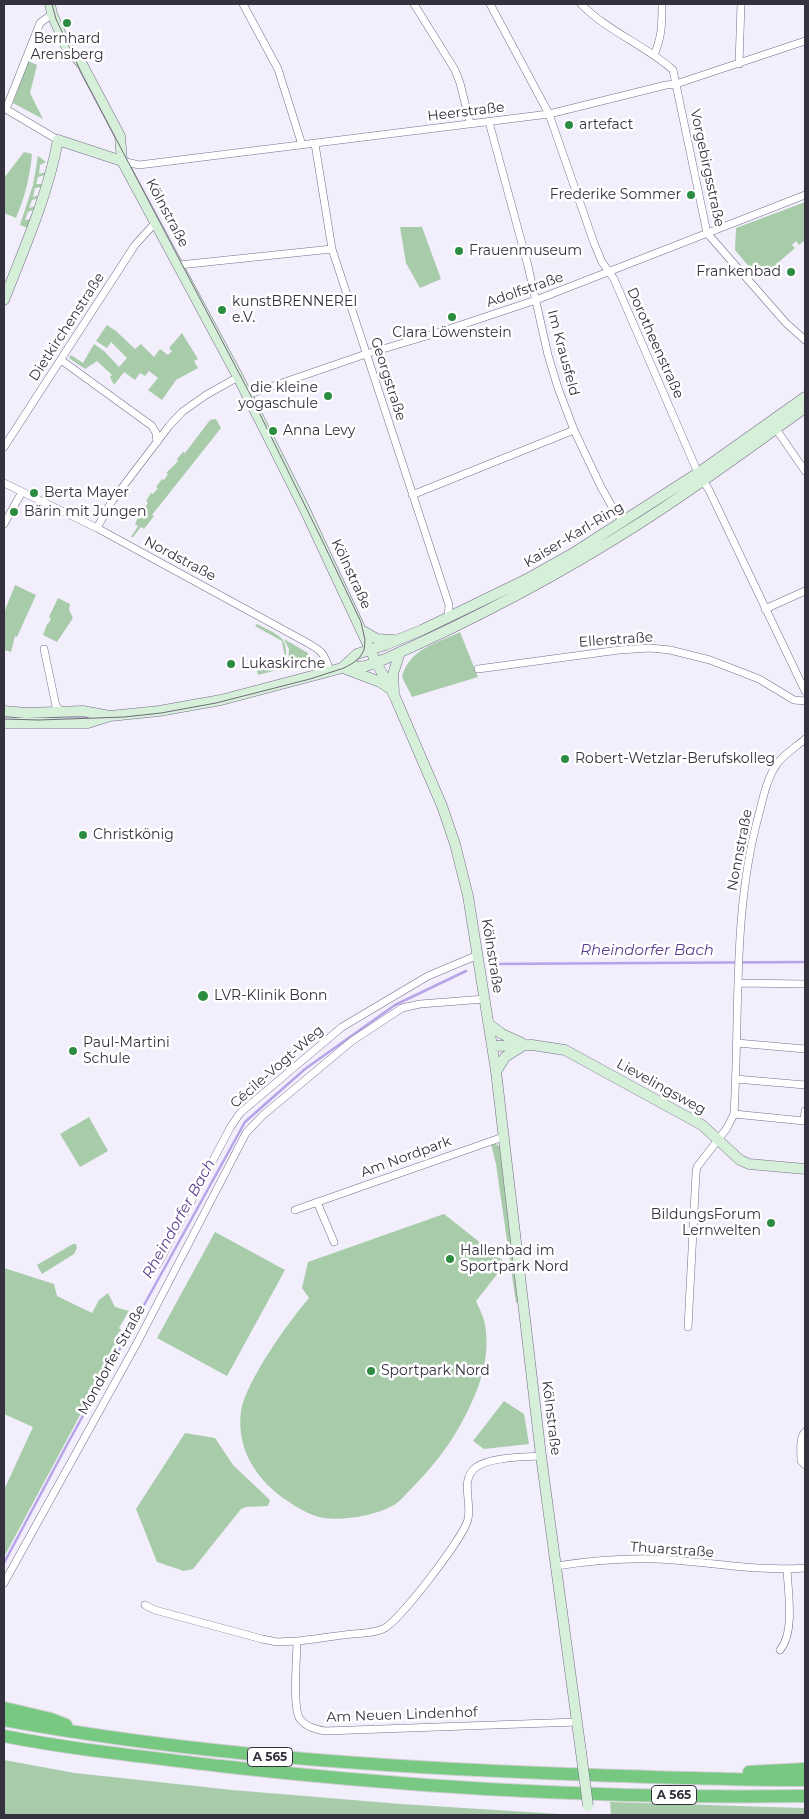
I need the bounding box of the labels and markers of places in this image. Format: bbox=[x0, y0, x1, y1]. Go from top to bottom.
marker: Bernhard Arensberg bbox=[61, 17, 73, 29]
place label: Bernhard Arensberg bbox=[30, 31, 104, 64]
place label: artefact bbox=[579, 117, 633, 133]
marker: artefact bbox=[563, 119, 575, 131]
place label: Frederike Sommer bbox=[550, 187, 681, 203]
marker: Frederike Sommer bbox=[685, 189, 697, 201]
place label: Frauenmuseum bbox=[469, 243, 582, 259]
marker: Frauenmuseum bbox=[453, 245, 465, 257]
place label: Frankenbad bbox=[696, 264, 781, 280]
marker: Frankenbad bbox=[785, 266, 797, 278]
place label: kunstBRENNEREI e.V. bbox=[232, 294, 358, 326]
marker: kunstBRENNEREI e.V. bbox=[216, 304, 228, 316]
marker: Clara Löwenstein bbox=[446, 311, 458, 323]
place label: Clara Löwenstein bbox=[392, 325, 512, 341]
place label: die kleine yogaschule bbox=[238, 380, 318, 412]
marker: die kleine yogaschule bbox=[322, 390, 334, 402]
place label: Anna Levy bbox=[283, 423, 355, 439]
marker: Anna Levy bbox=[267, 425, 279, 437]
place label: Berta Mayer bbox=[44, 485, 129, 501]
marker: Berta Mayer bbox=[28, 487, 40, 499]
place label: Bärin mit Jungen bbox=[24, 504, 146, 520]
marker: Bärin mit Jungen bbox=[8, 506, 20, 518]
place label: Lukaskirche bbox=[241, 656, 325, 672]
marker: Lukaskirche bbox=[225, 658, 237, 670]
place label: Robert-Wetzlar-Berufskolleg bbox=[575, 751, 775, 767]
marker: Robert-Wetzlar-Berufskolleg bbox=[559, 753, 571, 765]
place label: Christkönig bbox=[93, 827, 174, 843]
marker: Christkönig bbox=[77, 829, 89, 841]
place label: LVR-Klinik Bonn bbox=[214, 988, 328, 1004]
marker: LVR-Klinik Bonn bbox=[196, 989, 210, 1003]
place label: Paul-Martini Schule bbox=[83, 1035, 170, 1068]
marker: Paul-Martini Schule bbox=[67, 1045, 79, 1057]
place label: BildungsForum Lernwelten bbox=[651, 1207, 761, 1240]
marker: BildungsForum Lernwelten bbox=[765, 1217, 777, 1229]
place label: Hallenbad im Sportpark Nord bbox=[460, 1243, 569, 1276]
marker: Hallenbad im Sportpark Nord bbox=[444, 1253, 456, 1265]
place label: Sportpark Nord bbox=[381, 1363, 490, 1379]
marker: Sportpark Nord bbox=[365, 1365, 377, 1377]

